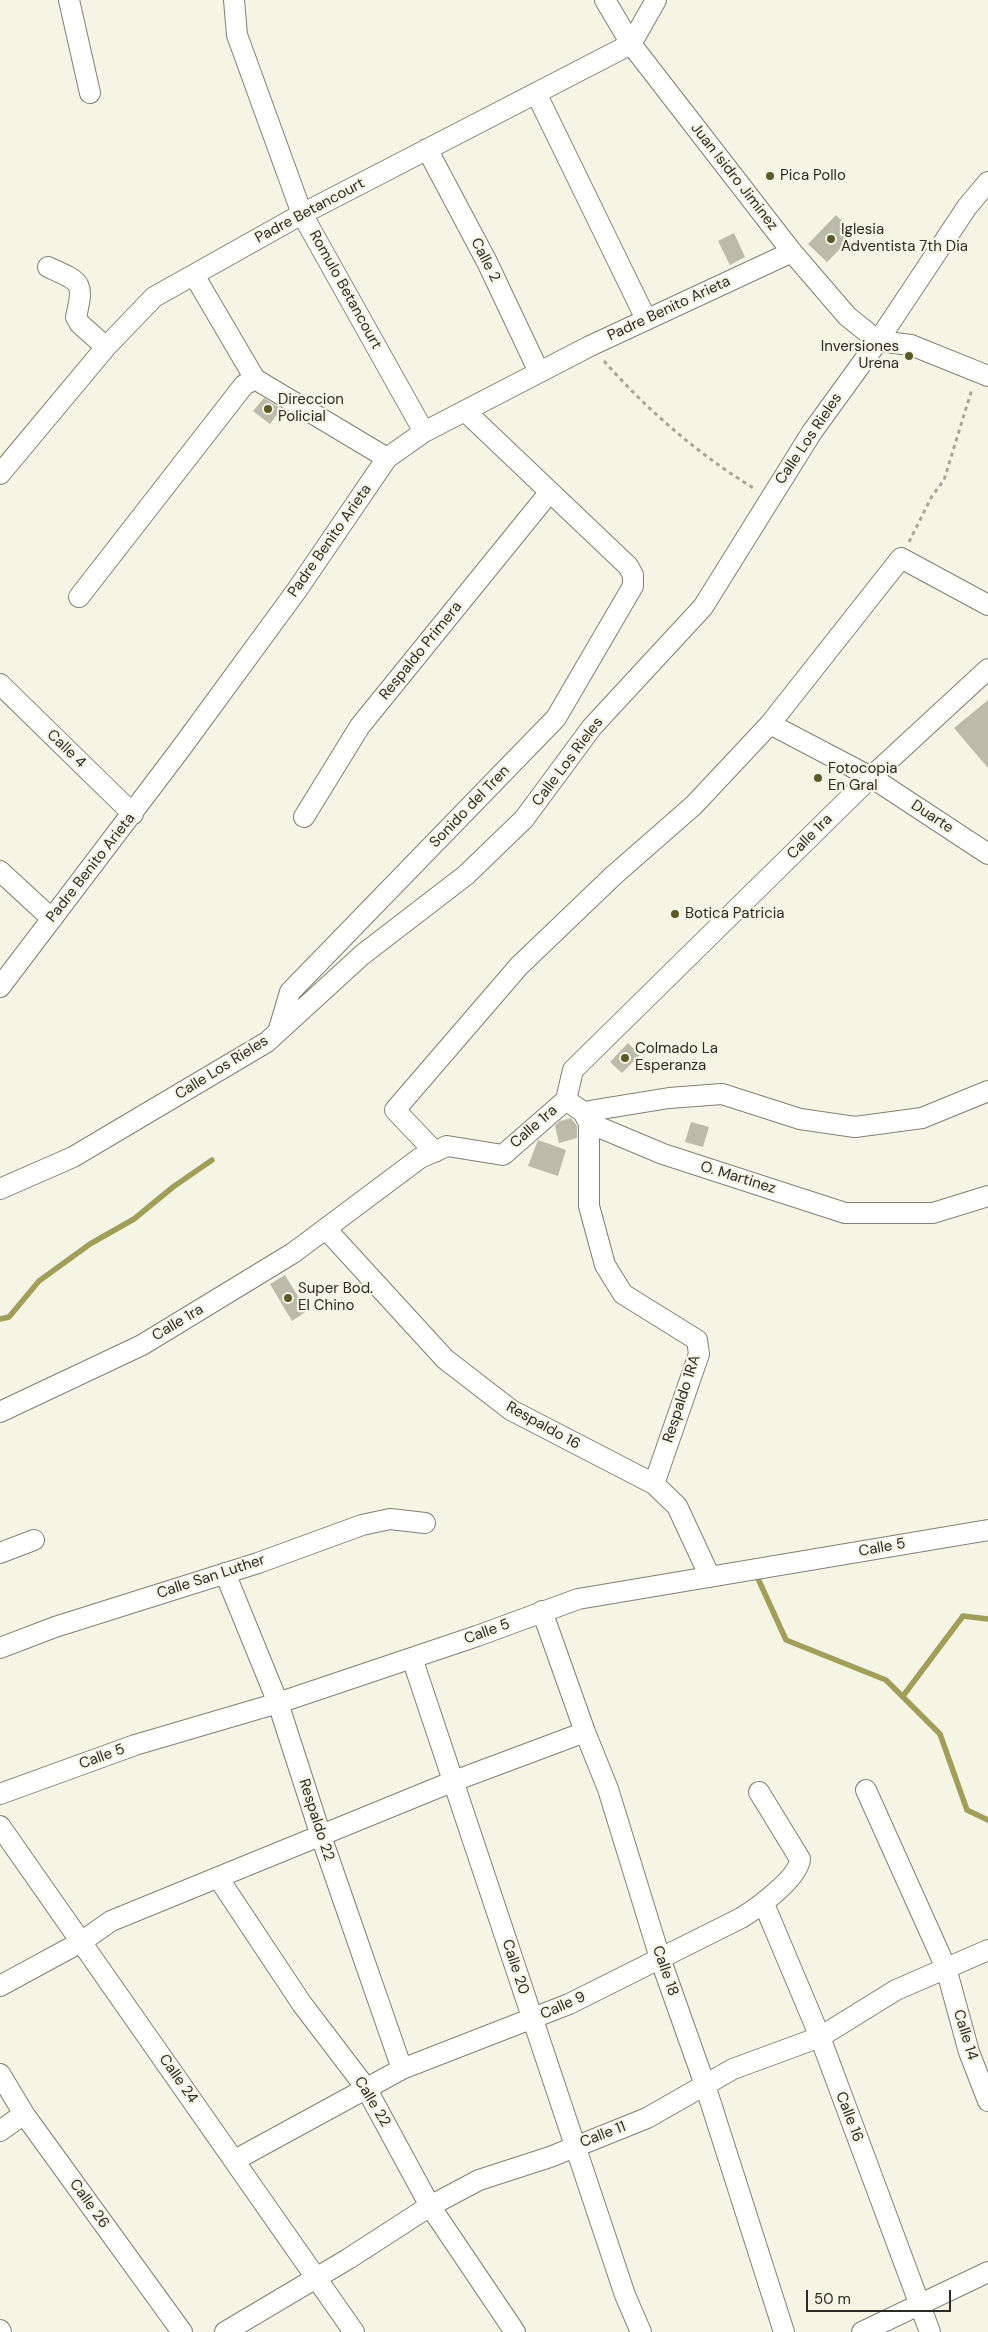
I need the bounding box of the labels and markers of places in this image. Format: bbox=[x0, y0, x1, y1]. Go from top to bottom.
place label: Pica Pollo bbox=[780, 167, 846, 185]
marker: Pica Pollo bbox=[764, 170, 776, 182]
place label: Iglesia Adventista 7th Dia bbox=[841, 221, 968, 256]
marker: Iglesia Adventista 7th Dia bbox=[825, 233, 837, 245]
place label: Inversiones Urena bbox=[821, 338, 899, 373]
marker: Inversiones Urena bbox=[903, 350, 915, 362]
place label: Direccion Policial bbox=[278, 391, 344, 426]
marker: Direccion Policial bbox=[262, 403, 274, 415]
place label: Fotocopia En Gral bbox=[828, 760, 897, 795]
marker: Fotocopia En Gral bbox=[812, 772, 824, 784]
place label: Botica Patricia bbox=[685, 905, 785, 923]
marker: Botica Patricia bbox=[669, 908, 681, 920]
place label: Colmado La Esperanza bbox=[635, 1040, 718, 1075]
marker: Colmado La Esperanza bbox=[619, 1052, 631, 1064]
place label: Super Bod. El Chino bbox=[298, 1280, 373, 1315]
marker: Super Bod. El Chino bbox=[282, 1292, 294, 1304]

